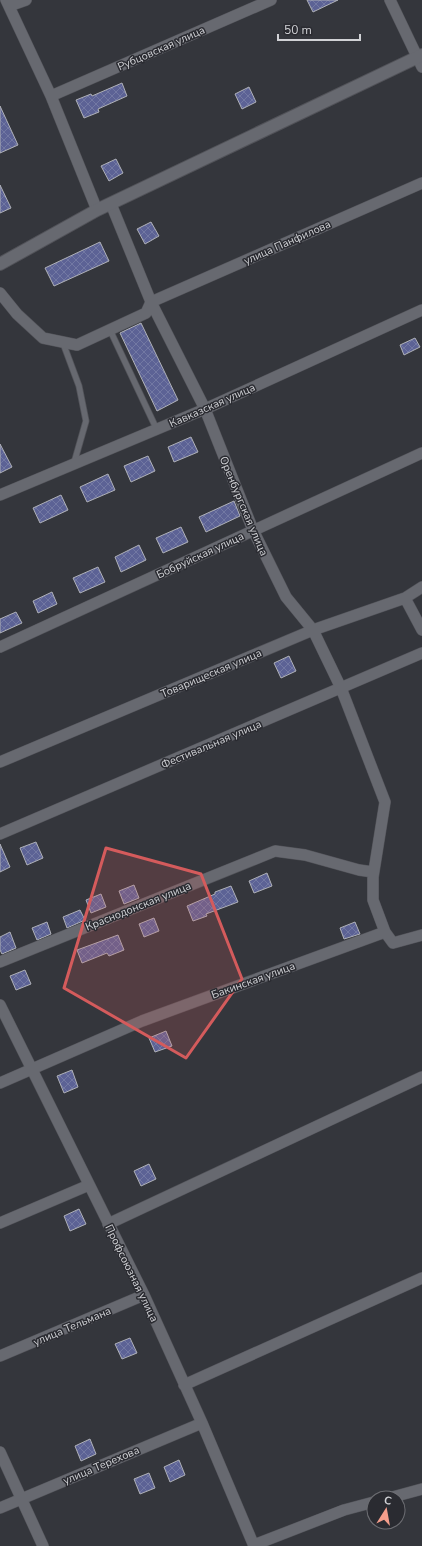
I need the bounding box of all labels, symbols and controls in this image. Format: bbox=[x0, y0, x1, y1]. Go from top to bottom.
scale bar bbox=[278, 16, 360, 42]
street label: Рубцовская улица bbox=[115, 22, 207, 74]
text: 50 m bbox=[284, 22, 312, 38]
street label: улица Панфилова bbox=[241, 216, 333, 268]
street label: Кавказская улица bbox=[167, 380, 258, 431]
street label: Оренбургская улица bbox=[216, 454, 271, 558]
street label: Бобруйская улица bbox=[154, 529, 246, 582]
street label: Товарищеская улица bbox=[158, 645, 264, 702]
street label: Фестивальная улица bbox=[159, 716, 264, 772]
street label: Краснодонская улица bbox=[83, 878, 193, 935]
street label: Бакинская улица bbox=[209, 958, 297, 1003]
street label: Профсоюзная улица bbox=[101, 1222, 162, 1325]
street label: улица Тельмана bbox=[31, 1303, 113, 1350]
street label: улица Терехова bbox=[61, 1443, 142, 1488]
north arrow bbox=[366, 1490, 406, 1530]
text: С bbox=[383, 1493, 393, 1509]

